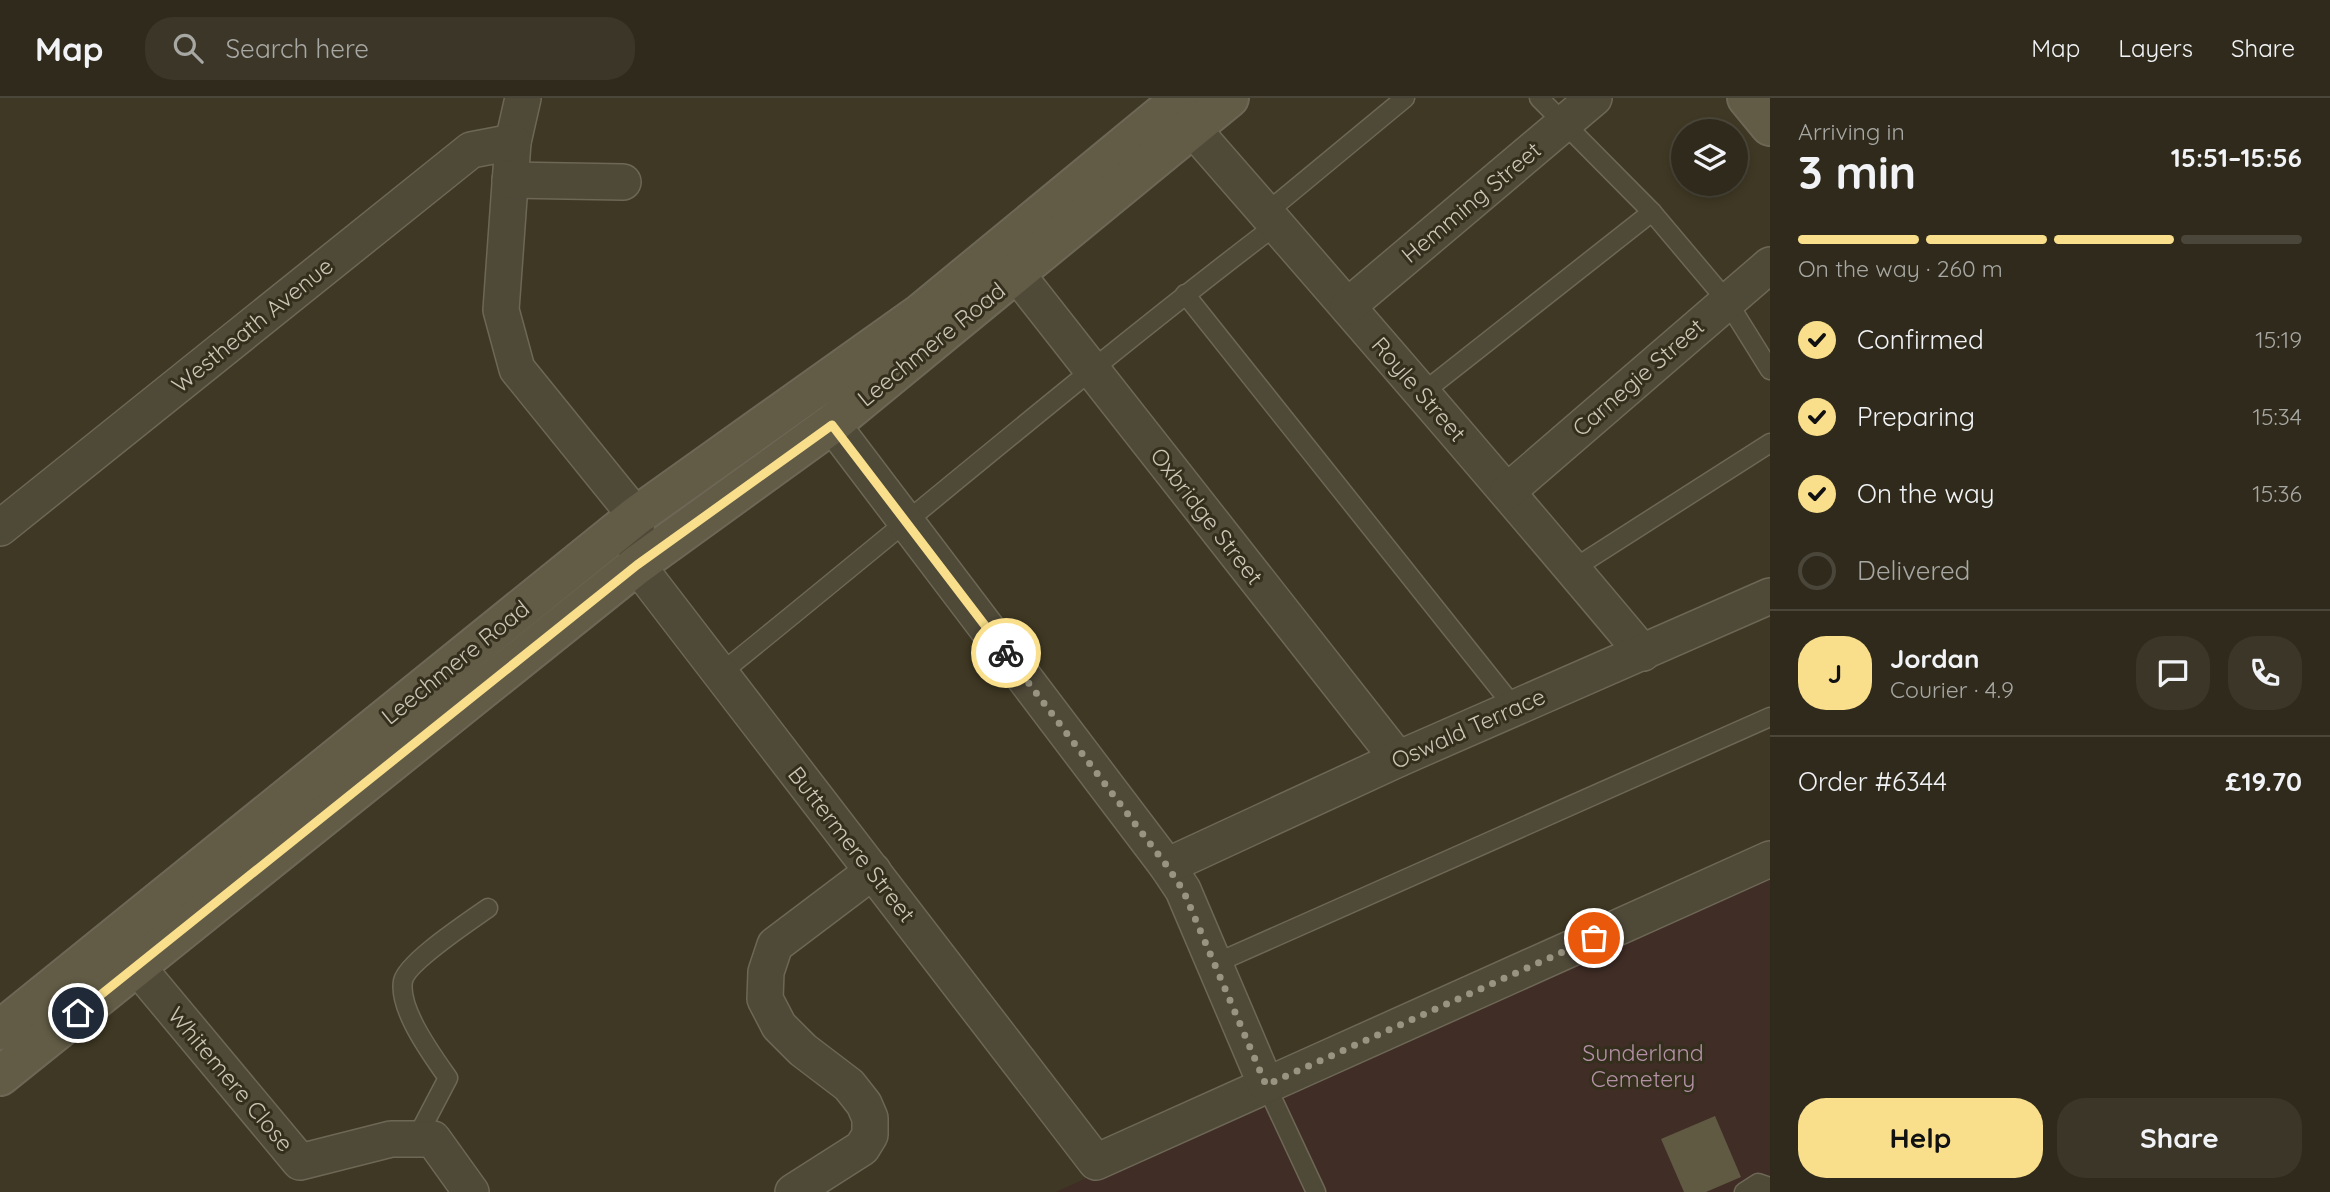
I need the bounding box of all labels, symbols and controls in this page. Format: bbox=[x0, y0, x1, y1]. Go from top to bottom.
search box bbox=[145, 17, 635, 80]
text: Map bbox=[35, 28, 103, 69]
icon: search bbox=[169, 29, 207, 67]
text: Search here bbox=[225, 32, 369, 65]
text: Map bbox=[2031, 33, 2080, 63]
text: Layers bbox=[2118, 33, 2193, 63]
text: Share bbox=[2231, 33, 2295, 63]
text: Arriving in bbox=[1798, 117, 1905, 146]
map controls bbox=[1671, 119, 1748, 196]
button: layers bbox=[1671, 119, 1748, 196]
street label: Hemming Street bbox=[1395, 135, 1547, 269]
text: 15:51–15:56 bbox=[2171, 141, 2302, 174]
text: 3 min bbox=[1798, 143, 1916, 201]
street label: Westheath Avenue bbox=[165, 251, 339, 399]
text: On the way · 260 m bbox=[1798, 254, 2003, 283]
street label: Leechmere Road bbox=[851, 276, 1011, 412]
street label: Carnegie Street bbox=[1566, 312, 1710, 442]
icon: check bbox=[1798, 321, 1836, 359]
text: Confirmed bbox=[1857, 323, 1984, 356]
text: 15:19 bbox=[2255, 325, 2302, 354]
street label: Royle Street bbox=[1366, 331, 1473, 448]
icon: check bbox=[1798, 398, 1836, 436]
text: Preparing bbox=[1857, 400, 1975, 433]
text: 15:34 bbox=[2252, 402, 2302, 431]
street label: Oxbridge Street bbox=[1144, 442, 1270, 591]
icon: check bbox=[1798, 475, 1836, 513]
text: On the way bbox=[1857, 477, 1995, 510]
text: 15:36 bbox=[2252, 479, 2302, 508]
text: Delivered bbox=[1857, 554, 1970, 587]
street label: Leechmere Road bbox=[375, 594, 535, 730]
courier bbox=[971, 618, 1041, 688]
icon: bike bbox=[987, 634, 1025, 672]
button: chat bbox=[2136, 636, 2210, 710]
button: phone bbox=[2228, 636, 2302, 710]
text: Jordan bbox=[1890, 642, 1979, 675]
text: J bbox=[1828, 657, 1842, 690]
text: Courier · 4.9 bbox=[1890, 675, 2014, 704]
street label: Oswald Terrace bbox=[1387, 681, 1549, 775]
street label: Buttermere Street bbox=[782, 760, 922, 928]
text: Order #6344 bbox=[1798, 765, 1947, 798]
text: £19.70 bbox=[2225, 765, 2302, 798]
pin bbox=[1564, 908, 1624, 968]
icon: bag bbox=[1575, 919, 1613, 957]
pin bbox=[48, 983, 108, 1043]
icon: home bbox=[59, 994, 97, 1032]
street label: Whitemere Close bbox=[162, 1001, 300, 1157]
park label: Sunderland Cemetery bbox=[1582, 1038, 1704, 1093]
button: Help bbox=[1798, 1098, 2043, 1178]
button: Share bbox=[2057, 1098, 2302, 1178]

